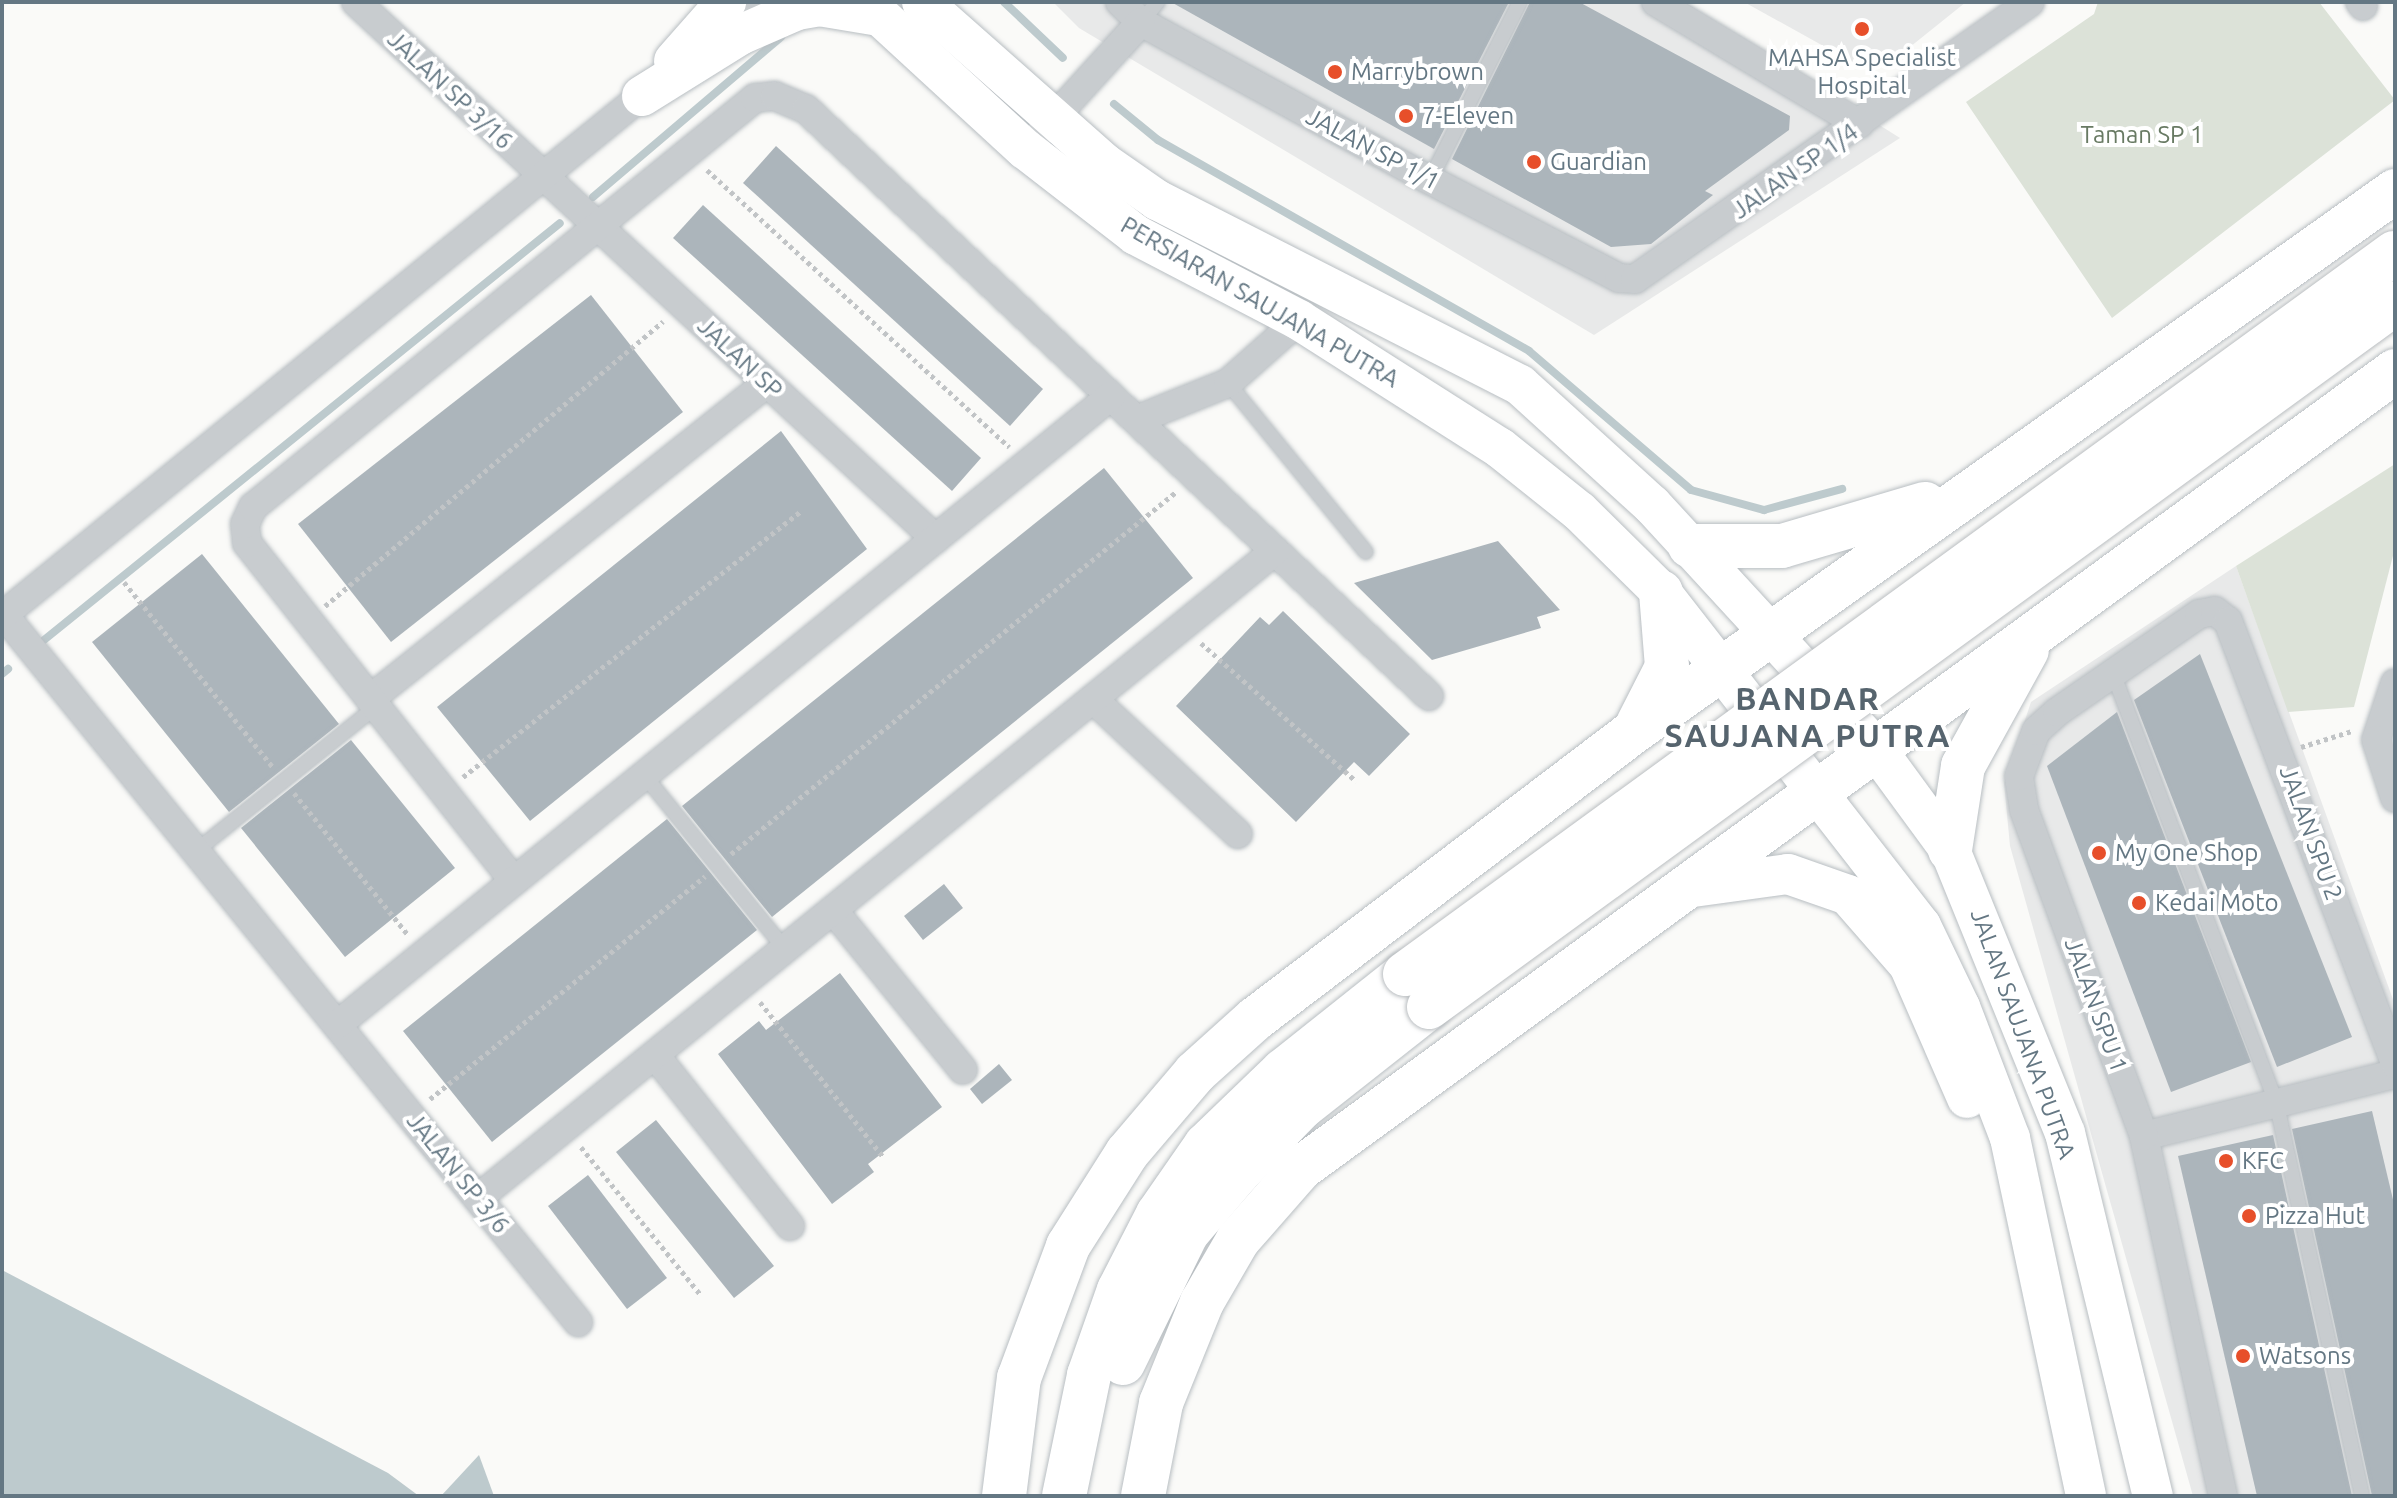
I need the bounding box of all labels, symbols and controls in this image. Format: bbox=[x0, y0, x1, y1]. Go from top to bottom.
marker: MAHSA Specialist Hospital bbox=[1851, 18, 1873, 40]
street label: JALAN SP 3/16 bbox=[382, 25, 518, 155]
place label: MAHSA Specialist Hospital bbox=[1768, 44, 1956, 100]
place label: Marrybrown bbox=[1351, 58, 1484, 86]
marker: Marrybrown bbox=[1326, 63, 1344, 81]
street label: JALAN SP 1/1 bbox=[1301, 102, 1445, 196]
place label: 7-Eleven bbox=[1422, 102, 1514, 130]
marker: 7-Eleven bbox=[1397, 107, 1415, 125]
street label: JALAN SP 1/4 bbox=[1727, 117, 1863, 225]
park label: Taman SP 1 bbox=[2081, 121, 2203, 149]
place label: Guardian bbox=[1550, 148, 1647, 176]
marker: Guardian bbox=[1525, 153, 1543, 171]
street label: PERSIARAN SAUJANA PUTRA bbox=[1116, 210, 1404, 394]
street label: JALAN SP bbox=[692, 312, 788, 404]
district label: BANDAR SAUJANA PUTRA bbox=[1664, 680, 1952, 755]
street label: JALAN SPU 2 bbox=[2273, 762, 2349, 904]
place label: My One Shop bbox=[2115, 839, 2258, 867]
marker: My One Shop bbox=[2090, 844, 2108, 862]
place label: Kedai Moto bbox=[2155, 889, 2279, 917]
marker: Kedai Moto bbox=[2130, 894, 2148, 912]
street label: JALAN SAUJANA PUTRA bbox=[1964, 905, 2082, 1163]
street label: JALAN SPU 1 bbox=[2058, 934, 2134, 1076]
street label: JALAN SP 3/6 bbox=[401, 1107, 515, 1239]
place label: KFC bbox=[2242, 1147, 2284, 1175]
marker: KFC bbox=[2217, 1152, 2235, 1170]
place label: Pizza Hut bbox=[2265, 1202, 2365, 1230]
marker: Pizza Hut bbox=[2240, 1207, 2258, 1225]
place label: Watsons bbox=[2259, 1342, 2351, 1370]
marker: Watsons bbox=[2234, 1347, 2252, 1365]

